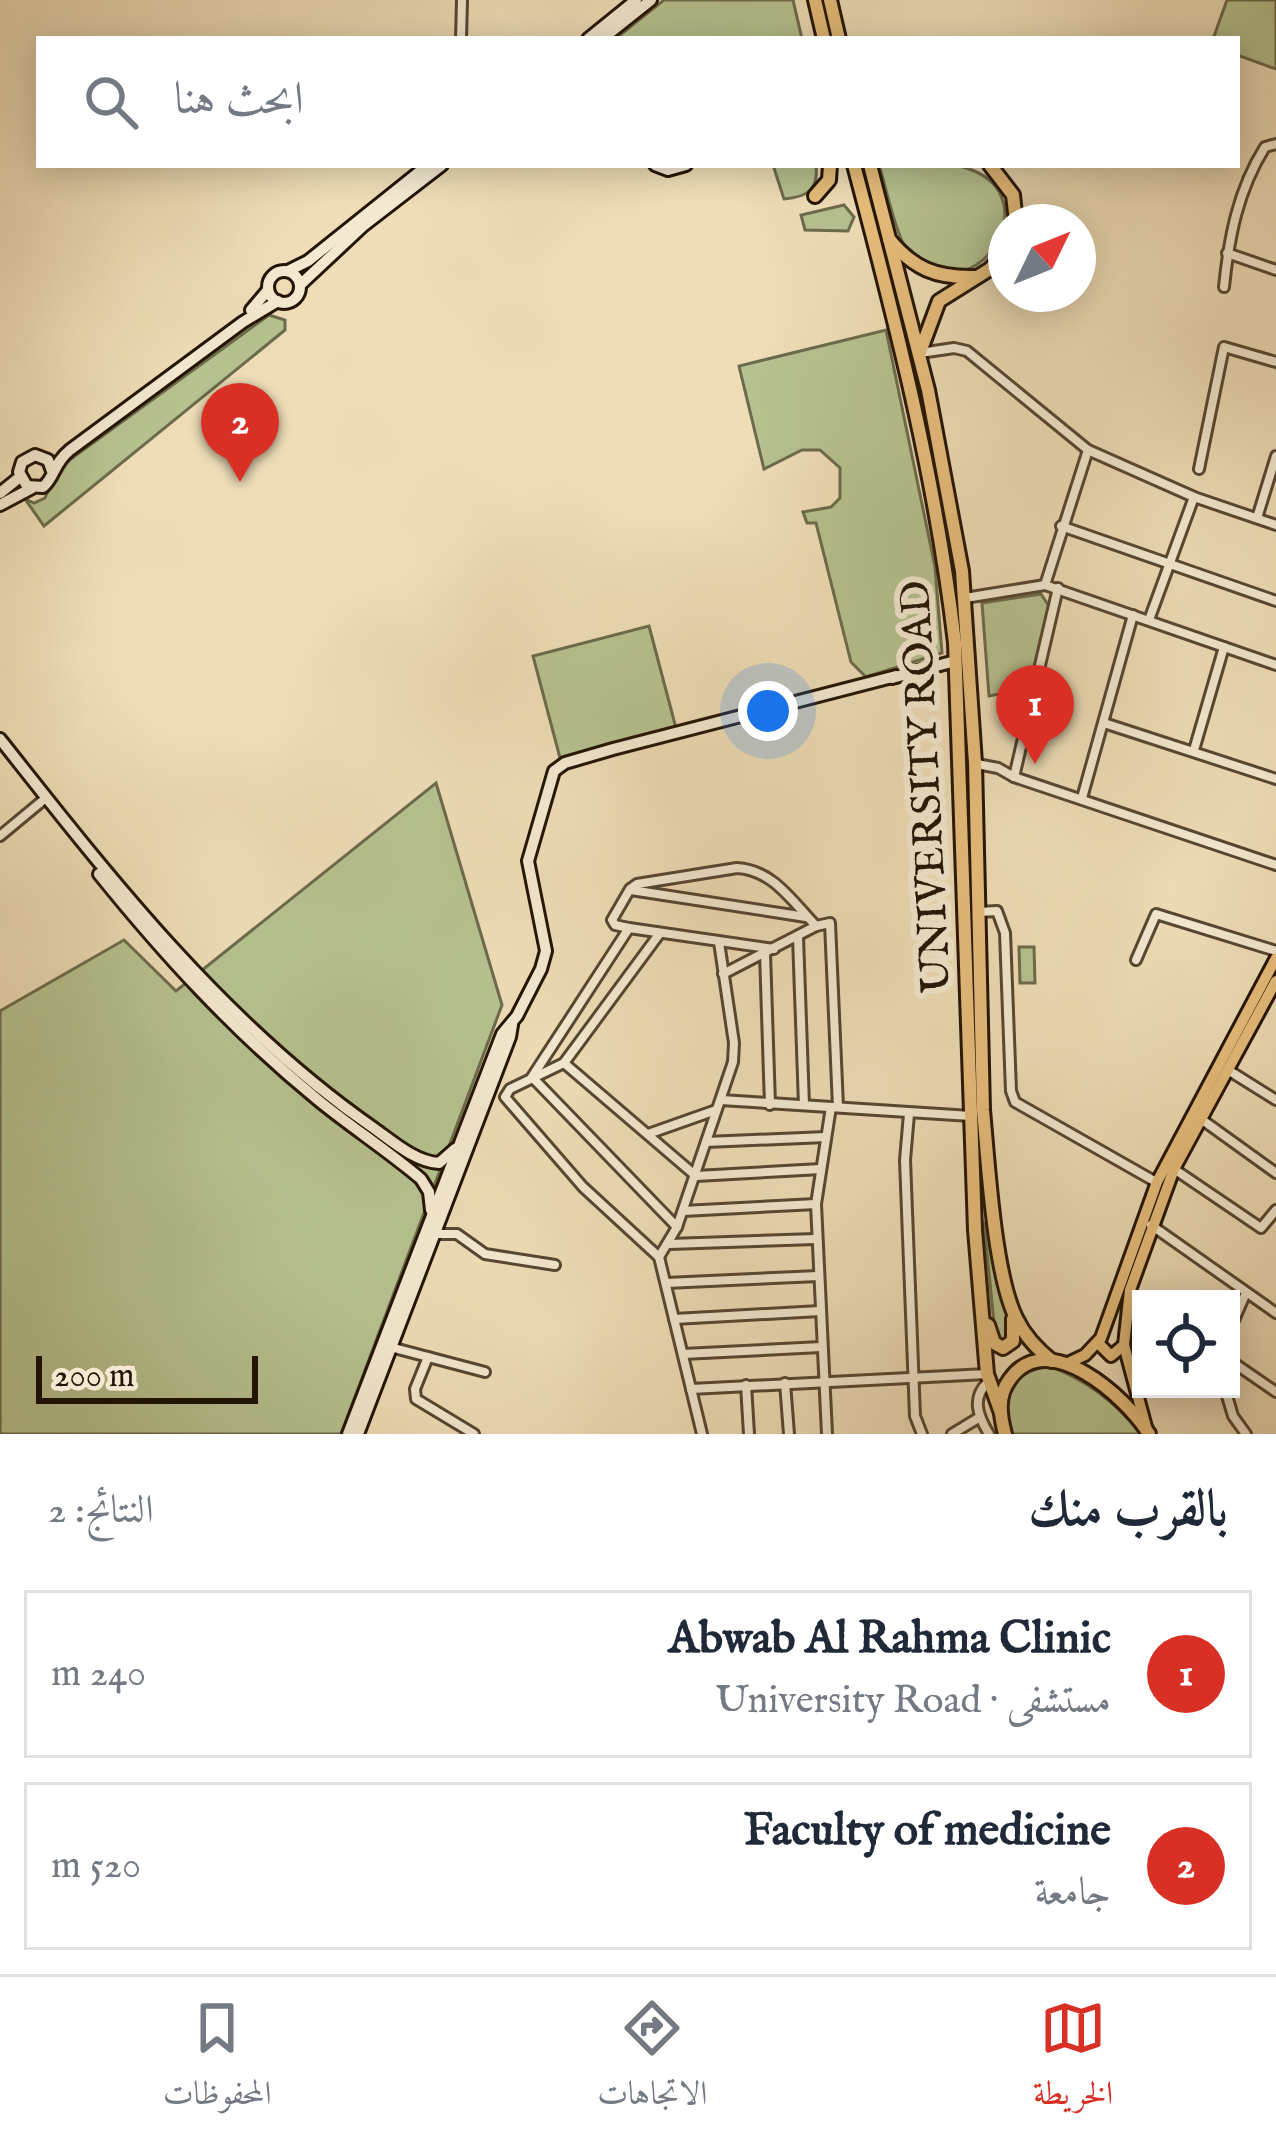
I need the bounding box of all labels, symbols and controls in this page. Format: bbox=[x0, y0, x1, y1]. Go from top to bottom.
search box bbox=[36, 36, 1240, 168]
icon: search bbox=[78, 69, 144, 135]
text: ابحث هنا bbox=[174, 72, 304, 129]
north arrow bbox=[988, 204, 1096, 312]
pin: 2 bbox=[201, 383, 279, 482]
street label: UNIVERSITY ROAD bbox=[890, 579, 965, 995]
pin: 1 bbox=[996, 665, 1074, 764]
your location bbox=[738, 681, 798, 741]
map controls bbox=[1132, 1290, 1240, 1398]
button: locate bbox=[1132, 1290, 1240, 1398]
scale bar bbox=[36, 1350, 258, 1403]
text: 200 m bbox=[54, 1356, 135, 1398]
text: بالقرب منك bbox=[1028, 1479, 1228, 1544]
text: النتائج: 2 bbox=[48, 1487, 154, 1536]
text: Abwab Al Rahma Clinic bbox=[669, 1611, 1111, 1668]
text: 240 m bbox=[51, 1650, 146, 1699]
text: 1 bbox=[1179, 1650, 1193, 1699]
text: مستشفى · University Road bbox=[716, 1677, 1111, 1726]
text: Faculty of medicine bbox=[744, 1803, 1111, 1860]
text: 520 m bbox=[51, 1842, 141, 1891]
text: 2 bbox=[1177, 1842, 1195, 1891]
text: جامعة bbox=[1034, 1869, 1111, 1918]
tab: المحفوظات bbox=[163, 1995, 272, 2125]
tab: الاتجاهات bbox=[597, 1995, 707, 2125]
tab: الخريطة bbox=[1033, 1995, 1113, 2125]

